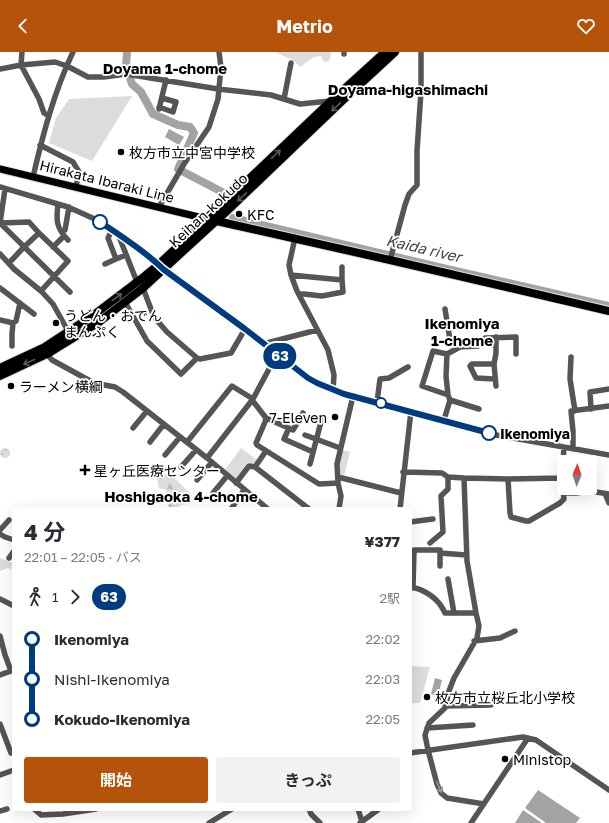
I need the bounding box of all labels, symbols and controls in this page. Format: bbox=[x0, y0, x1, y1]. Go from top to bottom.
icon: back bbox=[12, 15, 34, 37]
text: Metrio bbox=[276, 15, 333, 37]
icon: heart bbox=[575, 15, 597, 37]
district label: Doyama 1-chome bbox=[103, 59, 227, 77]
district label: Doyama-higashimachi bbox=[328, 80, 488, 98]
one-way arrow bbox=[331, 102, 341, 112]
place label: 枚方市立中宮中学校 bbox=[129, 144, 255, 161]
marker: 枚方市立中宮中学校 bbox=[116, 147, 126, 157]
one-way arrow bbox=[271, 149, 281, 159]
street label: Hirakata Ibaraki Line bbox=[38, 156, 176, 206]
street label: Keihan-kokudo bbox=[165, 169, 251, 251]
one-way arrow bbox=[237, 192, 247, 202]
place label: KFC bbox=[247, 206, 274, 223]
marker: KFC bbox=[234, 209, 244, 219]
unlabelled marker bbox=[92, 214, 108, 230]
water label: Kaida river bbox=[385, 231, 465, 266]
one-way arrow bbox=[111, 293, 122, 302]
place label: うどん・おでん まんぷく bbox=[64, 307, 162, 340]
district label: Ikenomiya 1-chome bbox=[425, 314, 500, 349]
marker: うどん・おでん まんぷく bbox=[51, 318, 61, 328]
line badge: 63 bbox=[262, 343, 298, 369]
text: 63 bbox=[271, 347, 289, 364]
one-way arrow bbox=[24, 359, 36, 366]
place label: ラーメン横綱 bbox=[19, 378, 102, 395]
marker: ラーメン横綱 bbox=[6, 381, 16, 391]
unlabelled marker bbox=[375, 397, 387, 409]
place label: 7-Eleven bbox=[269, 409, 327, 426]
marker: 7-Eleven bbox=[330, 412, 340, 422]
marker: Ikenomiya bbox=[481, 425, 497, 441]
place label: Ikenomiya bbox=[500, 425, 570, 442]
north arrow bbox=[557, 455, 597, 495]
map controls bbox=[557, 455, 597, 495]
place label: 星ヶ丘医療センター bbox=[94, 462, 220, 479]
marker: 星ヶ丘医療センター bbox=[79, 464, 91, 476]
district label: Hoshigaoka 4-chome bbox=[104, 487, 258, 505]
text: 4 分 bbox=[24, 518, 65, 545]
text: ¥377 bbox=[365, 532, 400, 550]
text: 22:01 – 22:05 · バス bbox=[24, 549, 142, 565]
icon: walk bbox=[24, 586, 46, 608]
icon: forward bbox=[64, 586, 86, 608]
text: 63 bbox=[100, 588, 118, 605]
text: 1 bbox=[52, 589, 58, 605]
text: 2駅 bbox=[379, 590, 400, 606]
text: Ikenomiya bbox=[54, 630, 129, 648]
text: 22:02 bbox=[365, 631, 400, 647]
text: Nishi-Ikenomiya bbox=[54, 670, 170, 688]
text: 22:03 bbox=[365, 671, 400, 687]
place label: 枚方市立桜丘北小学校 bbox=[435, 689, 575, 706]
marker: 枚方市立桜丘北小学校 bbox=[422, 692, 432, 702]
text: Kokudo-Ikenomiya bbox=[54, 710, 190, 728]
text: 22:05 bbox=[365, 711, 400, 727]
place label: Ministop bbox=[513, 751, 571, 768]
marker: Ministop bbox=[500, 754, 510, 764]
button: 開始 bbox=[24, 757, 208, 803]
button: きっぷ bbox=[216, 757, 400, 803]
one-way arrow bbox=[436, 781, 444, 793]

